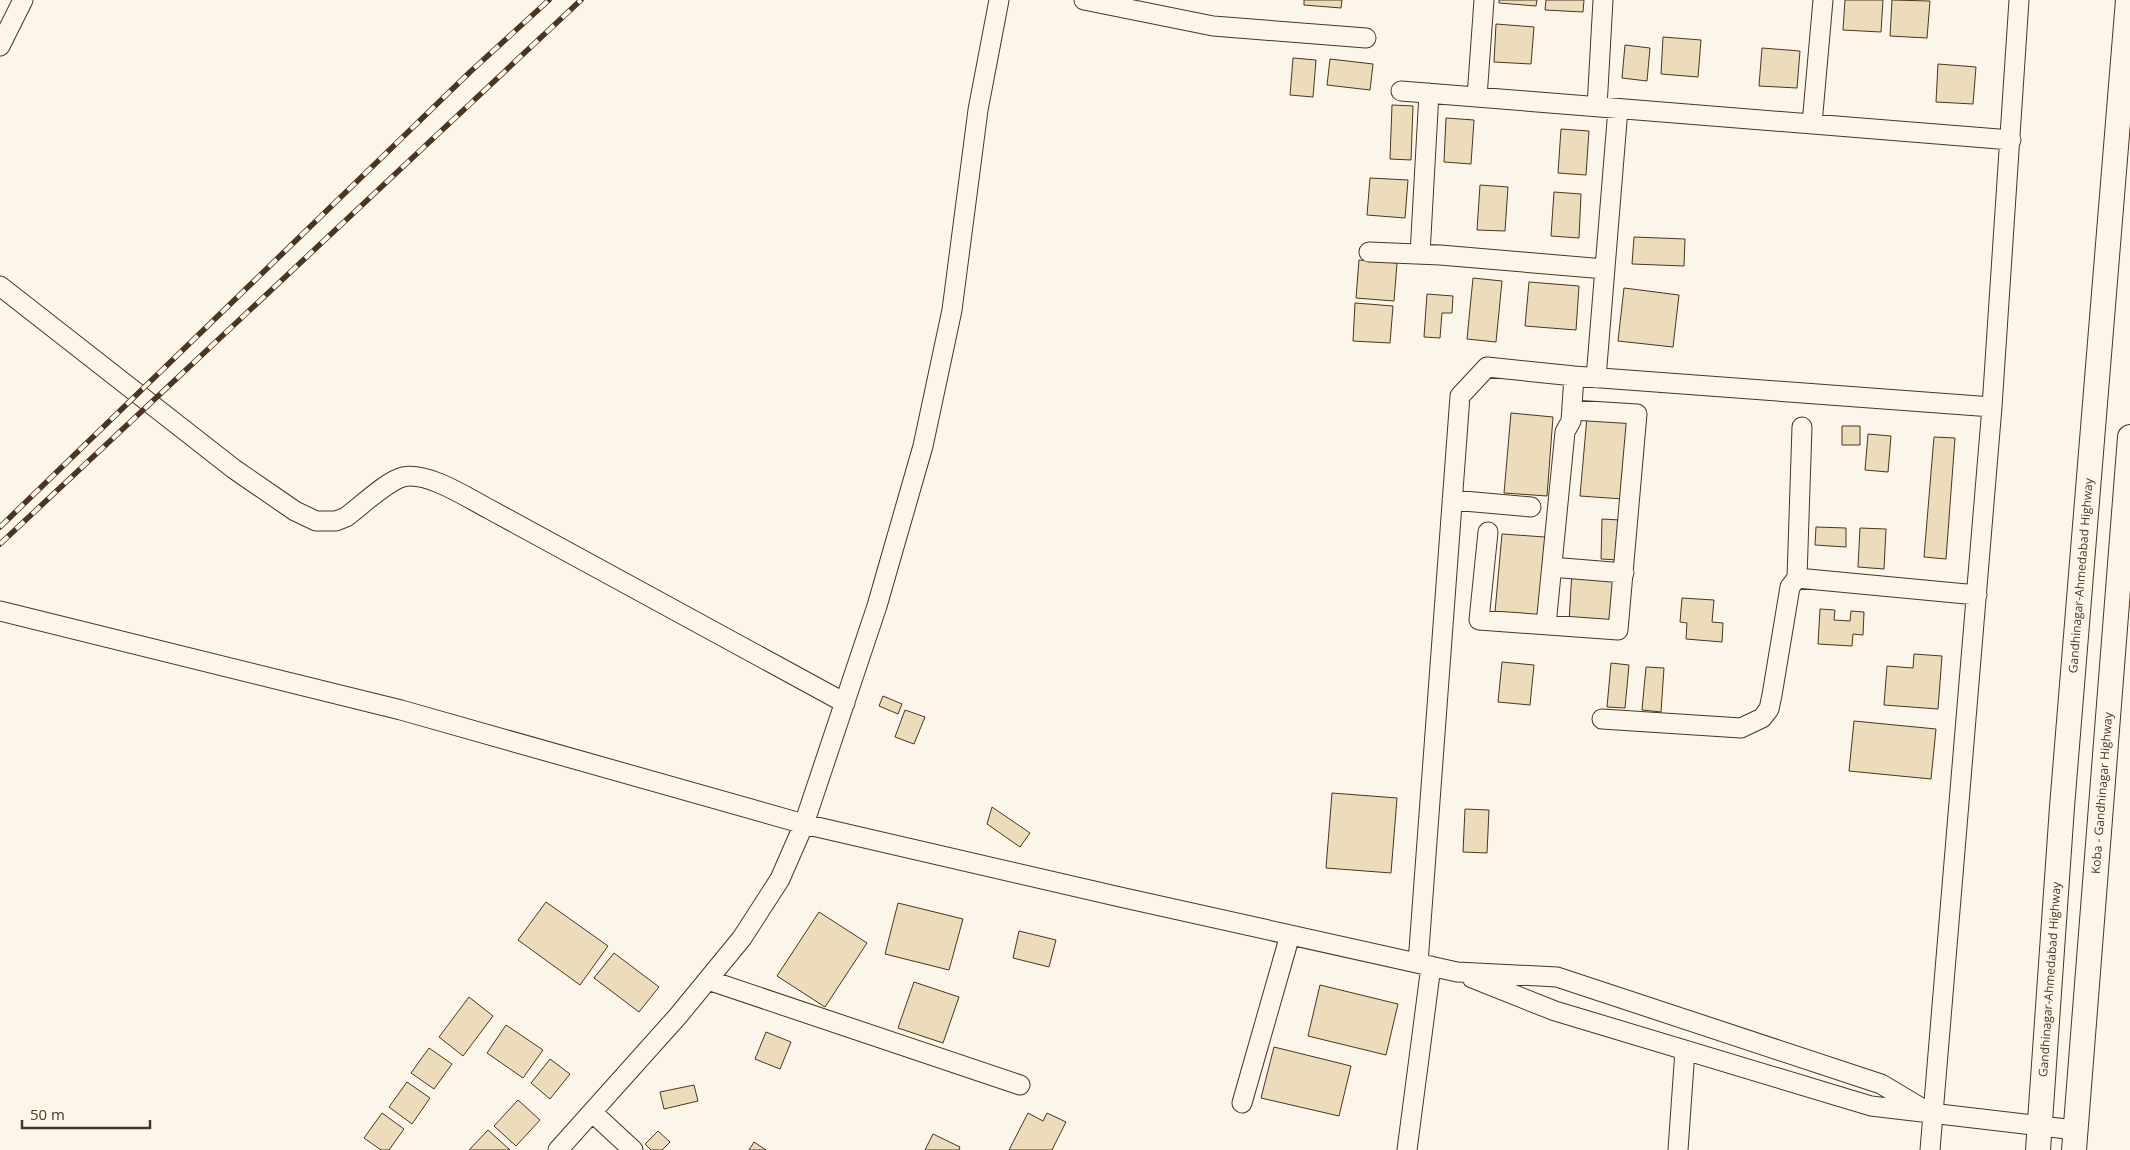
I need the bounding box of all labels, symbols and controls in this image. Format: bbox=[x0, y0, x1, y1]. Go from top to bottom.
street label: Gandhinagar-Ahmedabad Highway bbox=[2064, 476, 2097, 674]
street label: Koba - Gandhinagar Highway bbox=[2087, 711, 2116, 875]
street label: Gandhinagar-Ahmedabad Highway bbox=[2034, 880, 2065, 1078]
scale bar bbox=[22, 1098, 150, 1130]
text: 50 m bbox=[30, 1104, 65, 1124]

